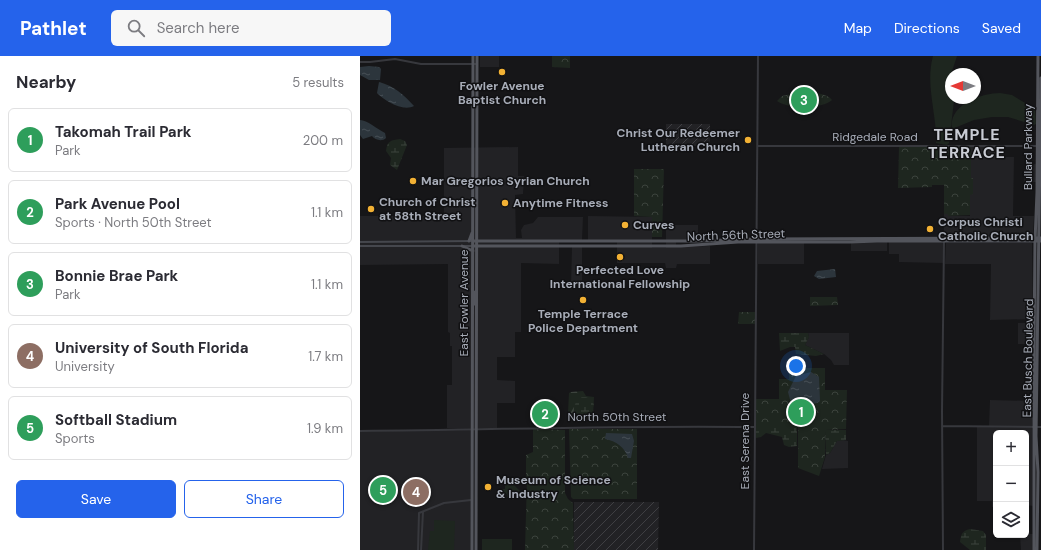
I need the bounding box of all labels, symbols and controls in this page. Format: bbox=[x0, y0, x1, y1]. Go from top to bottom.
search box bbox=[111, 10, 391, 46]
text: Pathlet bbox=[20, 16, 87, 41]
icon: search bbox=[125, 17, 147, 39]
text: Search here bbox=[157, 18, 239, 38]
text: Map bbox=[844, 19, 872, 37]
text: Directions bbox=[894, 19, 960, 37]
text: Saved bbox=[982, 19, 1021, 37]
marker: Fowler Avenue Baptist Church bbox=[497, 67, 507, 77]
north arrow bbox=[945, 68, 981, 104]
text: Nearby bbox=[16, 71, 76, 93]
text: 5 results bbox=[292, 74, 344, 91]
place label: Fowler Avenue Baptist Church bbox=[458, 78, 546, 108]
pin: 3 bbox=[791, 85, 817, 115]
street label: Bullard Parkway bbox=[1020, 103, 1036, 190]
text: Takomah Trail Park bbox=[55, 122, 191, 142]
district label: TEMPLE TERRACE bbox=[928, 124, 1006, 163]
place label: Christ Our Redeemer Lutheran Church bbox=[617, 125, 740, 155]
street label: Ridgedale Road bbox=[832, 129, 918, 145]
text: 1 bbox=[28, 132, 32, 149]
text: 200 m bbox=[303, 132, 343, 149]
marker: Christ Our Redeemer Lutheran Church bbox=[743, 135, 753, 145]
text: Park bbox=[55, 142, 81, 159]
place label: Mar Gregorios Syrian Church bbox=[421, 173, 590, 189]
marker: Mar Gregorios Syrian Church bbox=[408, 176, 418, 186]
text: Park Avenue Pool bbox=[55, 194, 180, 214]
place label: Church of Christ at 58th Street bbox=[379, 194, 475, 224]
place label: Anytime Fitness bbox=[513, 195, 608, 211]
marker: Anytime Fitness bbox=[500, 198, 510, 208]
text: 2 bbox=[26, 204, 34, 221]
text: 1.1 km bbox=[311, 204, 343, 221]
marker: Church of Christ at 58th Street bbox=[366, 204, 376, 214]
text: Sports · North 50th Street bbox=[55, 214, 212, 231]
place label: Corpus Christi Catholic Church bbox=[938, 214, 1034, 244]
place label: Curves bbox=[633, 217, 674, 233]
marker: Curves bbox=[620, 220, 630, 230]
marker: Corpus Christi Catholic Church bbox=[925, 224, 935, 234]
street label: North 56th Street bbox=[687, 225, 786, 245]
street label: East Fowler Avenue bbox=[456, 249, 472, 357]
marker: Perfected Love International Fellowship bbox=[615, 252, 625, 262]
place label: Perfected Love International Fellowship bbox=[550, 262, 690, 292]
text: Bonnie Brae Park bbox=[55, 266, 178, 286]
text: 3 bbox=[26, 276, 34, 293]
text: 1.1 km bbox=[311, 276, 343, 293]
text: Park bbox=[55, 286, 81, 303]
marker: Temple Terrace Police Department bbox=[578, 295, 588, 305]
street label: East Busch Boulevard bbox=[1019, 298, 1037, 418]
place label: Temple Terrace Police Department bbox=[528, 306, 638, 336]
text: University of South Florida bbox=[55, 338, 248, 358]
text: 4 bbox=[26, 348, 34, 365]
text: 1.7 km bbox=[308, 348, 343, 365]
your location bbox=[786, 356, 806, 376]
text: University bbox=[55, 358, 115, 375]
street label: East Serena Drive bbox=[737, 392, 753, 489]
pin: 1 bbox=[788, 397, 814, 427]
pin: 2 bbox=[532, 399, 558, 429]
street label: North 50th Street bbox=[568, 409, 667, 425]
text: Softball Stadium bbox=[55, 410, 177, 430]
text: 5 bbox=[26, 420, 34, 437]
text: 1.9 km bbox=[307, 420, 343, 437]
text: Sports bbox=[55, 430, 95, 447]
map controls bbox=[993, 430, 1029, 538]
button: + bbox=[993, 430, 1029, 466]
button: − bbox=[993, 466, 1029, 502]
place label: Museum of Science & Industry bbox=[496, 472, 611, 502]
pin: 5 bbox=[370, 475, 396, 505]
pin: 4 bbox=[403, 477, 429, 507]
button: Save bbox=[16, 480, 176, 518]
button: Share bbox=[184, 480, 344, 518]
marker: Museum of Science & Industry bbox=[483, 482, 493, 492]
button: layers bbox=[993, 502, 1029, 538]

